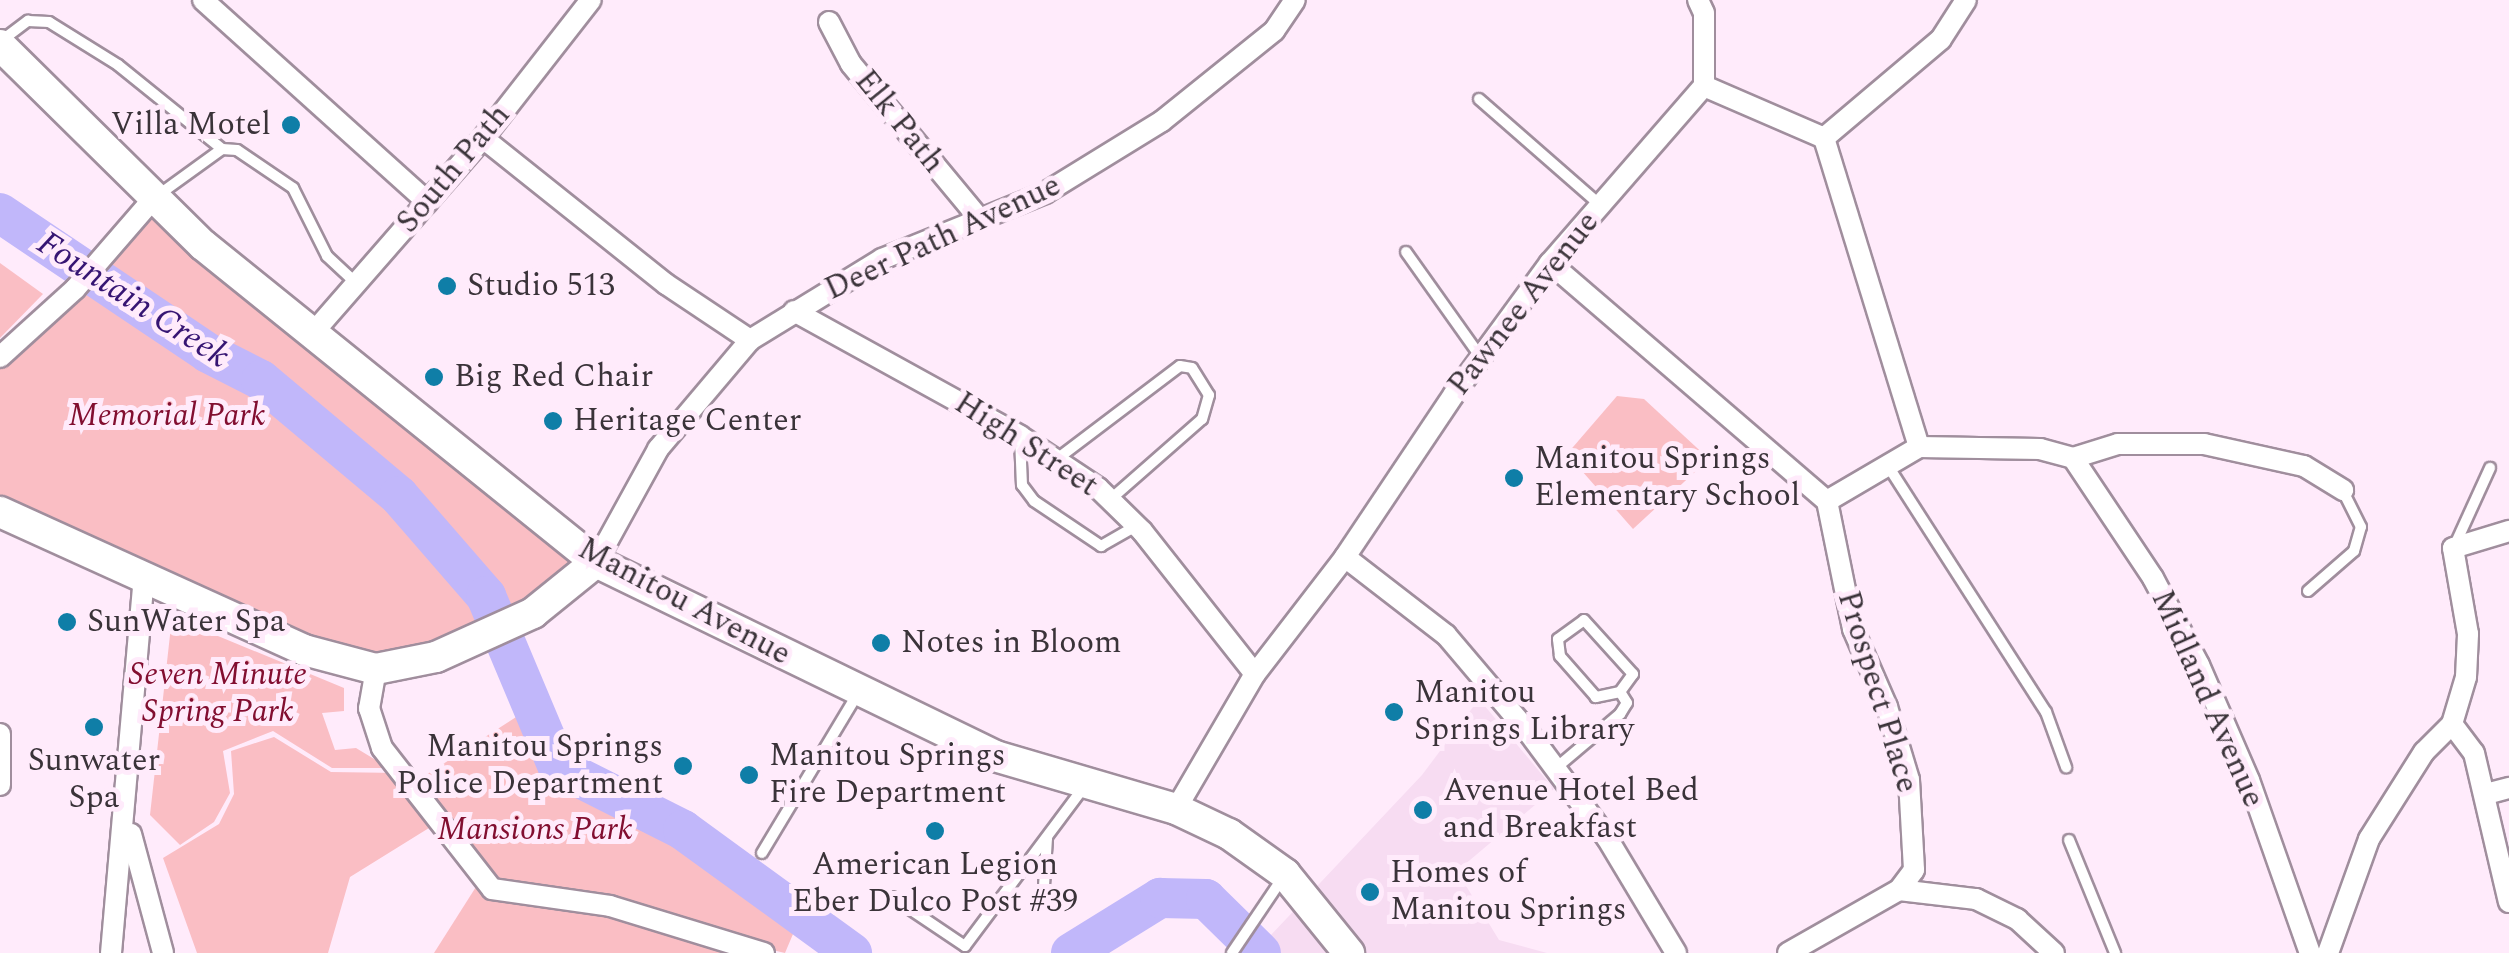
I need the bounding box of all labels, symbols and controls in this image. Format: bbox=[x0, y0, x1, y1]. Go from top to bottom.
street label: Elk Path bbox=[846, 63, 952, 181]
street label: South Path bbox=[389, 97, 519, 241]
place label: Villa Motel bbox=[111, 106, 271, 144]
marker: Villa Motel bbox=[280, 114, 302, 136]
street label: Deer Path Avenue bbox=[819, 167, 1067, 309]
street label: Pawnee Avenue bbox=[1440, 204, 1608, 404]
water label: Fountain Creek bbox=[29, 222, 237, 378]
place label: Studio 513 bbox=[467, 267, 615, 305]
marker: Studio 513 bbox=[436, 275, 458, 297]
place label: Big Red Chair bbox=[454, 358, 653, 396]
marker: Big Red Chair bbox=[423, 366, 445, 388]
street label: High Street bbox=[947, 384, 1105, 506]
park label: Memorial Park bbox=[69, 397, 265, 435]
place label: Heritage Center bbox=[573, 402, 801, 440]
marker: Heritage Center bbox=[542, 410, 564, 432]
place label: Manitou Springs Elementary School bbox=[1534, 441, 1800, 516]
marker: Manitou Springs Elementary School bbox=[1503, 467, 1525, 489]
street label: Manitou Avenue bbox=[571, 530, 797, 674]
street label: Midland Avenue bbox=[2142, 584, 2272, 814]
street label: Prospect Place bbox=[1828, 587, 1926, 797]
place label: SunWater Spa bbox=[87, 603, 285, 641]
marker: SunWater Spa bbox=[56, 611, 78, 633]
place label: Notes in Bloom bbox=[901, 624, 1122, 662]
marker: Notes in Bloom bbox=[870, 632, 892, 654]
park label: Seven Minute Spring Park bbox=[129, 657, 307, 732]
place label: Manitou Springs Library bbox=[1414, 675, 1634, 750]
marker: Manitou Springs Library bbox=[1383, 701, 1405, 723]
marker: Sunwater Spa bbox=[83, 716, 105, 738]
place label: Manitou Springs Police Department bbox=[396, 729, 663, 804]
place label: Manitou Springs Fire Department bbox=[769, 738, 1006, 813]
place label: Sunwater Spa bbox=[28, 743, 160, 818]
marker: Manitou Springs Police Department bbox=[672, 755, 694, 777]
marker: Manitou Springs Fire Department bbox=[738, 764, 760, 786]
place label: Avenue Hotel Bed and Breakfast bbox=[1443, 773, 1699, 848]
marker: Avenue Hotel Bed and Breakfast bbox=[1412, 799, 1434, 821]
park label: Mansions Park bbox=[437, 811, 633, 849]
marker: American Legion Eber Dulco Post #39 bbox=[924, 820, 946, 842]
place label: American Legion Eber Dulco Post #39 bbox=[792, 847, 1078, 922]
place label: Homes of Manitou Springs bbox=[1390, 855, 1627, 930]
marker: Homes of Manitou Springs bbox=[1359, 881, 1381, 903]

